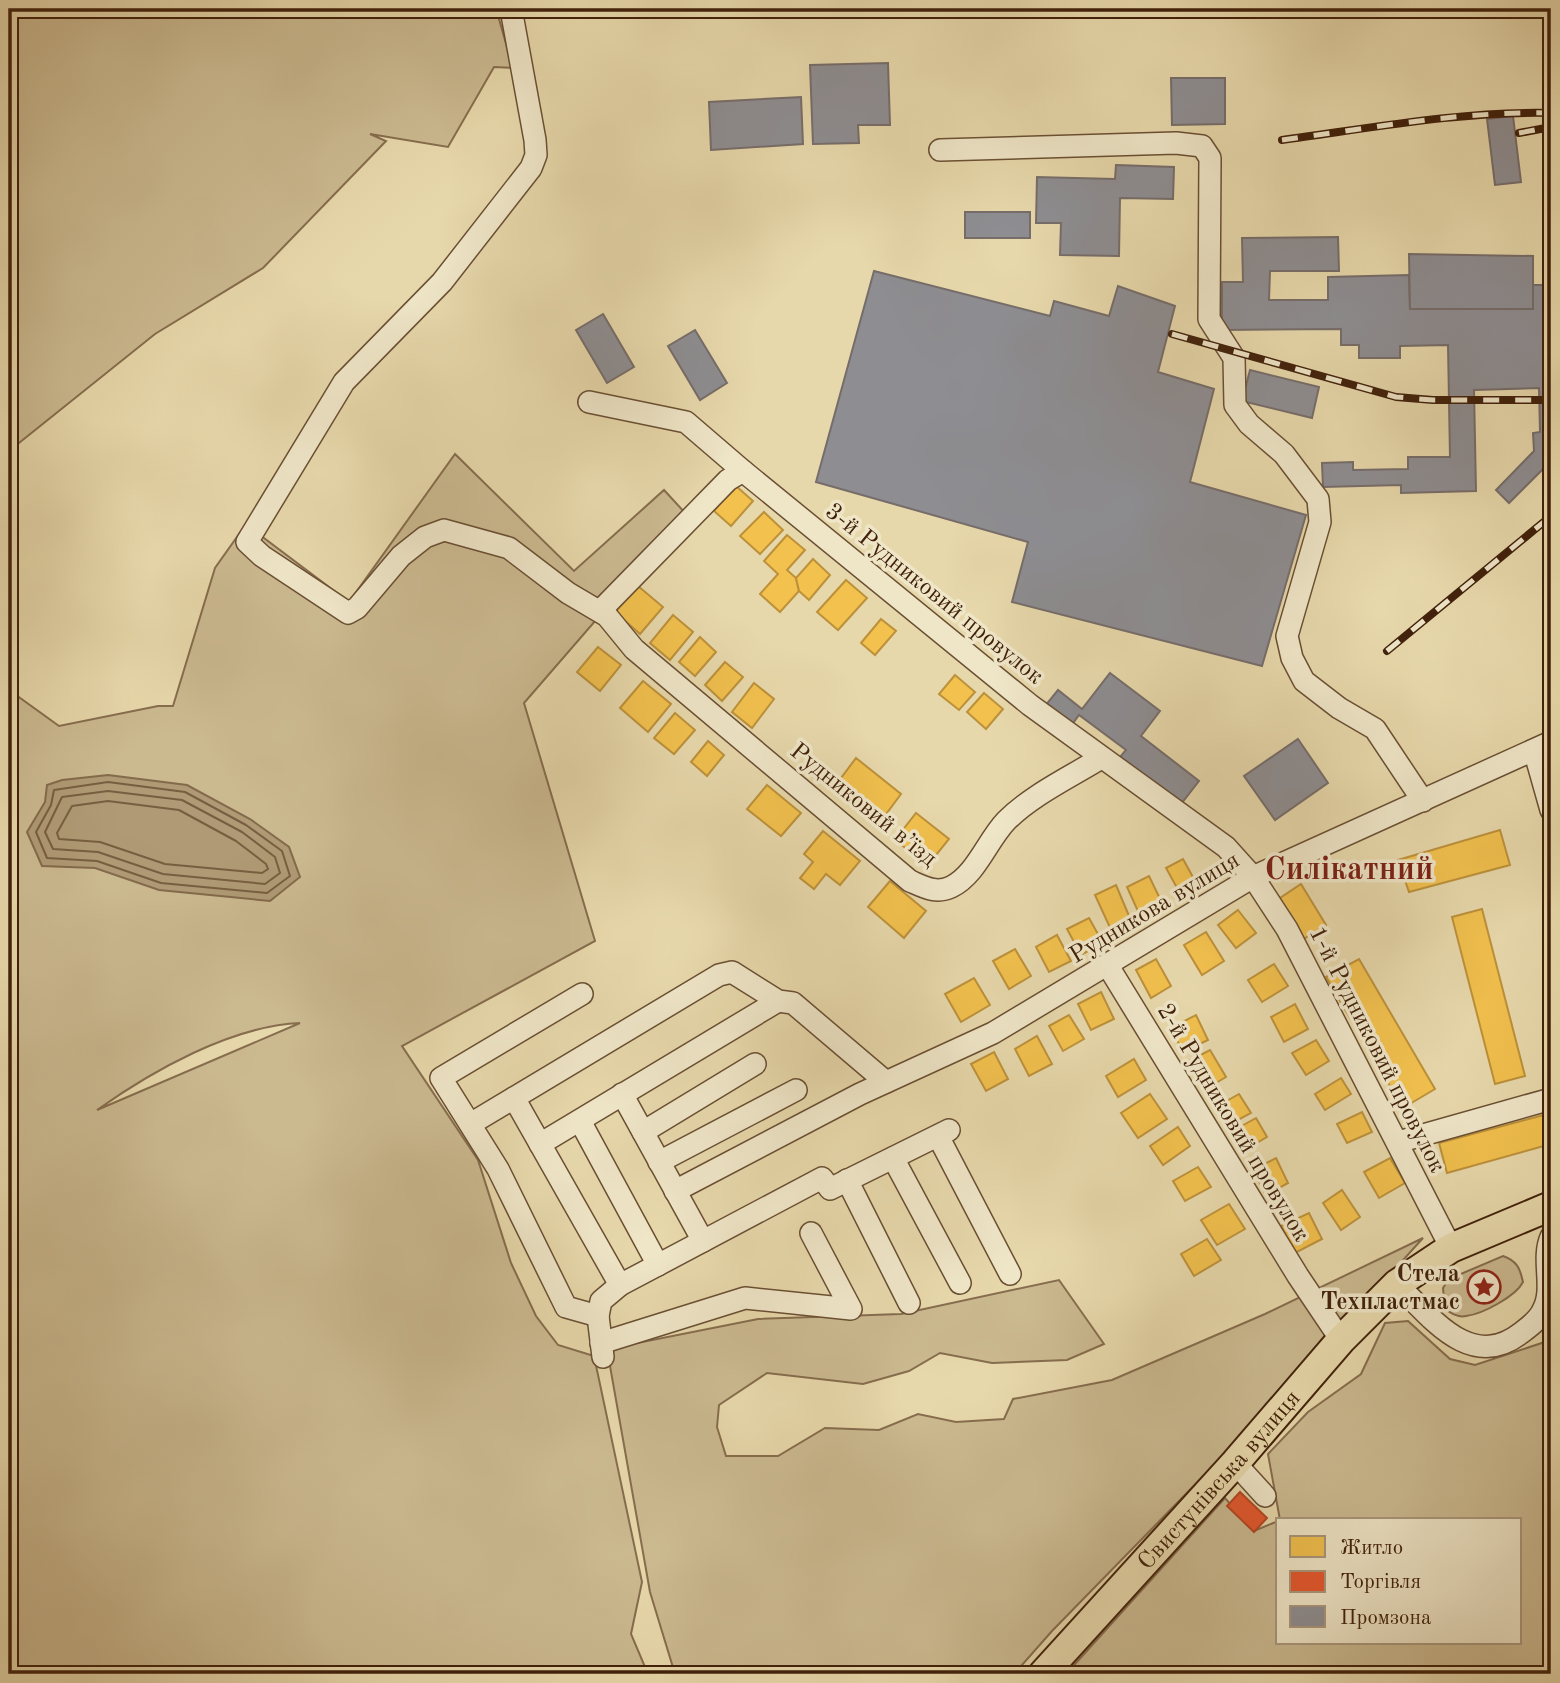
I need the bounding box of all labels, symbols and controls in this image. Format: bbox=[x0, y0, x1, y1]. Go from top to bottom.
street label: 3-й Рудниковий провулок bbox=[820, 499, 1047, 690]
street label: Рудниковий в’їзд bbox=[785, 739, 941, 872]
street label: Рудникова вулиця bbox=[1066, 849, 1244, 969]
district label: Силікатний bbox=[1265, 855, 1433, 887]
street label: 1-й Рудниковий провулок bbox=[1304, 923, 1449, 1177]
street label: 2-й Рудниковий провулок bbox=[1152, 1000, 1313, 1246]
place label: Стела Техпластмас bbox=[1320, 1263, 1460, 1315]
place icon: Стела Техпластмас bbox=[1465, 1268, 1503, 1306]
street label: Свистунівська вулиця bbox=[1134, 1387, 1306, 1575]
legend bbox=[1276, 1518, 1522, 1644]
text: Житло bbox=[1340, 1538, 1403, 1559]
text: Торгівля bbox=[1340, 1572, 1421, 1593]
text: Промзона bbox=[1340, 1608, 1431, 1629]

